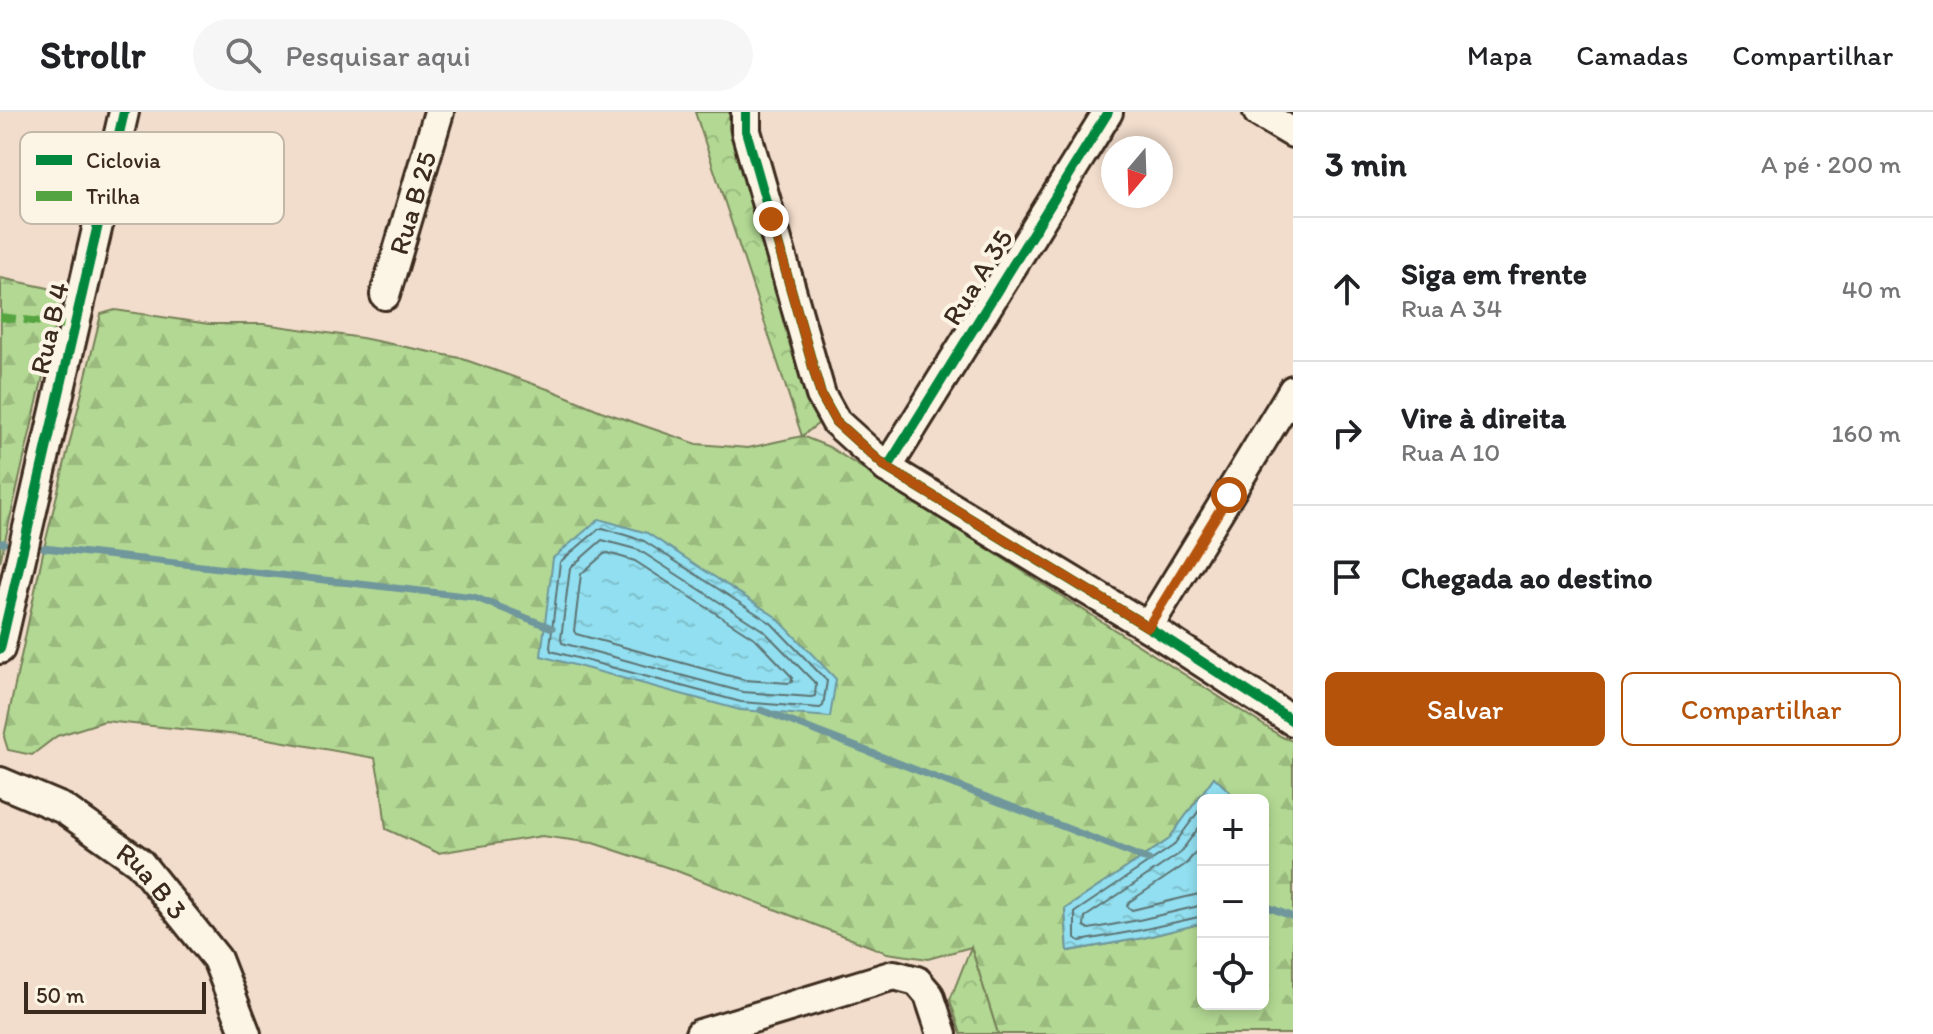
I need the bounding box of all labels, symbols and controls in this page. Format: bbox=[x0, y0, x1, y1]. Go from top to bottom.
search box bbox=[193, 19, 753, 91]
text: Strollr bbox=[40, 32, 145, 78]
icon: search bbox=[221, 33, 265, 77]
text: Pesquisar aqui bbox=[285, 37, 471, 74]
text: Mapa bbox=[1467, 38, 1532, 72]
text: Camadas bbox=[1576, 38, 1688, 72]
text: Compartilhar bbox=[1732, 38, 1893, 72]
legend bbox=[20, 132, 284, 224]
north arrow bbox=[1101, 136, 1173, 208]
text: 3 min bbox=[1325, 144, 1407, 185]
text: Ciclovia bbox=[86, 147, 161, 174]
street label: Rua B 25 bbox=[381, 147, 443, 259]
text: A pé · 200 m bbox=[1761, 148, 1901, 180]
text: Trilha bbox=[86, 183, 140, 210]
route end bbox=[753, 201, 789, 237]
street label: Rua A 35 bbox=[934, 223, 1020, 331]
text: Siga em frente bbox=[1401, 255, 1587, 292]
icon: ahead bbox=[1325, 267, 1369, 311]
text: 40 m bbox=[1842, 273, 1901, 305]
street label: Rua B 4 bbox=[22, 279, 76, 377]
text: Rua A 34 bbox=[1401, 292, 1502, 324]
text: Vire à direita bbox=[1401, 399, 1566, 436]
icon: right bbox=[1325, 411, 1369, 455]
text: 160 m bbox=[1831, 417, 1901, 449]
text: Rua A 10 bbox=[1401, 436, 1500, 468]
route start bbox=[1211, 477, 1247, 513]
icon: arrive bbox=[1325, 555, 1369, 599]
text: Chegada ao destino bbox=[1401, 559, 1653, 596]
button: Salvar bbox=[1325, 672, 1605, 746]
button: Compartilhar bbox=[1621, 672, 1901, 746]
map controls bbox=[1197, 794, 1269, 1010]
button: + bbox=[1197, 794, 1269, 866]
street label: Rua B 3 bbox=[110, 835, 195, 926]
button: − bbox=[1197, 866, 1269, 938]
button: locate bbox=[1197, 938, 1269, 1010]
scale bar bbox=[24, 978, 206, 1014]
text: 50 m bbox=[36, 982, 85, 1009]

